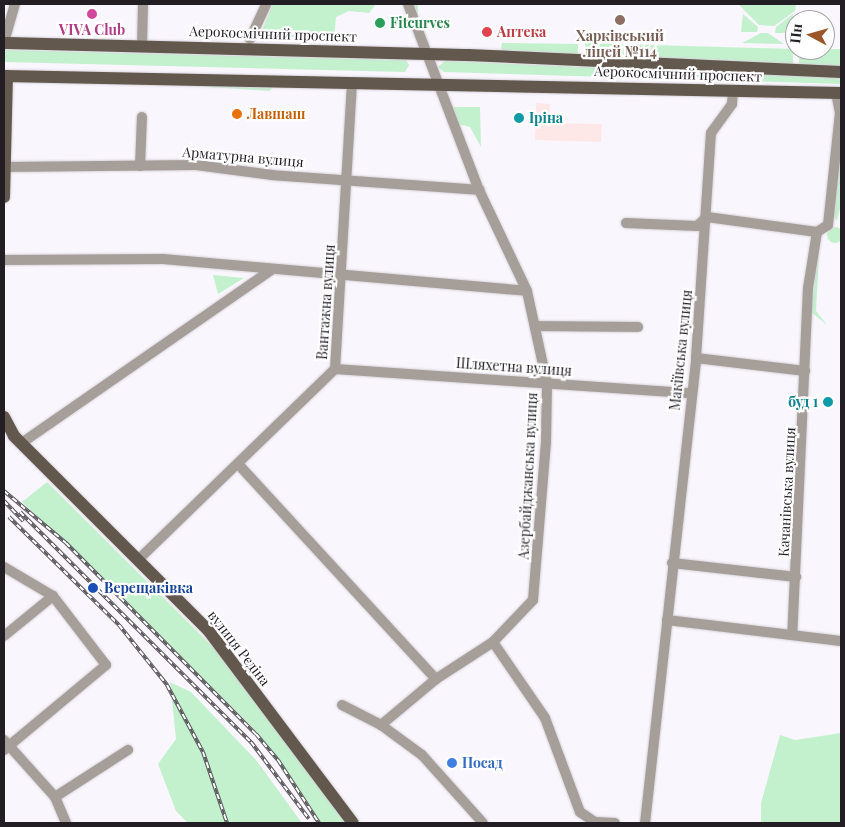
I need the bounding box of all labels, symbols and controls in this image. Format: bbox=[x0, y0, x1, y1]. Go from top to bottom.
marker: VIVA Club bbox=[86, 8, 98, 20]
north arrow bbox=[785, 10, 835, 60]
marker: Харківський ліцей №114 bbox=[614, 14, 626, 26]
place label: Fitcurves bbox=[390, 15, 450, 31]
marker: Fitcurves bbox=[374, 17, 386, 29]
place label: VIVA Club bbox=[59, 22, 125, 38]
text: Пн bbox=[785, 22, 806, 44]
street label: Аерокосмічний проспект bbox=[189, 23, 357, 45]
place label: Аптека bbox=[497, 24, 546, 40]
marker: Аптека bbox=[481, 26, 493, 38]
place label: Харківський ліцей №114 bbox=[576, 28, 664, 60]
street label: Аерокосмічний проспект bbox=[594, 63, 762, 85]
place label: Лавшаш bbox=[247, 106, 305, 122]
marker: Лавшаш bbox=[231, 108, 243, 120]
place label: Іріна bbox=[529, 110, 563, 126]
marker: Іріна bbox=[513, 112, 525, 124]
street label: Арматурна вулиця bbox=[182, 143, 304, 171]
street label: Вантажна вулиця bbox=[314, 244, 338, 360]
street label: Макіївська вулиця bbox=[666, 289, 696, 411]
street label: Шляхетна вулиця bbox=[455, 355, 573, 379]
street label: Азербайджанська вулиця bbox=[515, 392, 541, 560]
place label: буд 1 bbox=[788, 394, 818, 410]
marker: буд 1 bbox=[822, 396, 834, 408]
street label: Качанівська вулиця bbox=[775, 427, 799, 557]
place label: Верещаківка bbox=[104, 580, 193, 596]
marker: Верещаківка bbox=[86, 581, 100, 595]
street label: вулиця Рєдіна bbox=[204, 607, 274, 689]
place label: Посад bbox=[462, 755, 503, 771]
marker: Посад bbox=[446, 757, 458, 769]

